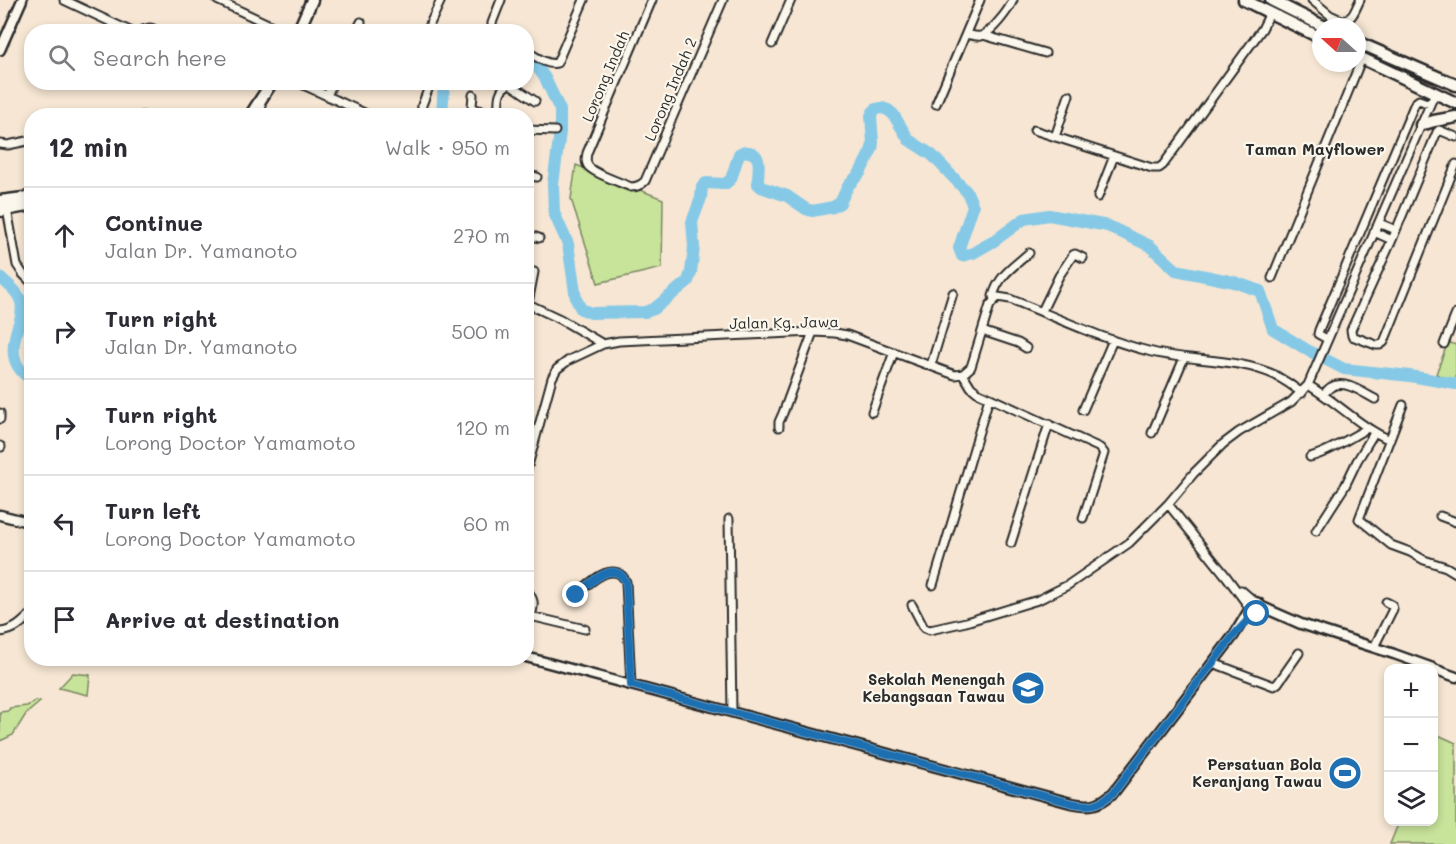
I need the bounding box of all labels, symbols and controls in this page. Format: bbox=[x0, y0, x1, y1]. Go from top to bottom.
north arrow bbox=[1312, 18, 1366, 72]
search box bbox=[24, 24, 534, 90]
street label: Lorong Indah bbox=[577, 27, 633, 125]
street label: Lorong Indah 2 bbox=[639, 34, 701, 144]
icon: search bbox=[45, 41, 78, 74]
text: Search here bbox=[93, 43, 227, 72]
text: 12 min bbox=[48, 130, 128, 164]
text: Walk · 950 m bbox=[385, 134, 510, 160]
district label: Taman Mayflower bbox=[1245, 138, 1385, 159]
text: Continue bbox=[105, 208, 203, 237]
icon: ahead bbox=[48, 219, 81, 252]
text: 270 m bbox=[453, 222, 510, 248]
text: Jalan Dr. Yamanoto bbox=[105, 237, 297, 263]
text: Turn right bbox=[105, 304, 217, 333]
street label: Jalan Kg. Jawa bbox=[729, 311, 839, 333]
icon: right bbox=[48, 315, 81, 348]
text: 500 m bbox=[451, 318, 510, 344]
text: Jalan Dr. Yamanoto bbox=[105, 333, 297, 359]
text: Turn right bbox=[105, 400, 217, 429]
icon: right bbox=[48, 411, 81, 444]
text: 120 m bbox=[455, 414, 510, 440]
text: Lorong Doctor Yamamoto bbox=[105, 429, 355, 455]
text: Turn left bbox=[105, 496, 201, 525]
icon: left bbox=[48, 507, 81, 540]
text: 60 m bbox=[463, 510, 510, 536]
text: Lorong Doctor Yamamoto bbox=[105, 525, 355, 551]
route end bbox=[562, 581, 588, 607]
route start bbox=[1243, 600, 1269, 626]
icon: arrive bbox=[48, 603, 81, 636]
text: Arrive at destination bbox=[105, 605, 340, 634]
map controls bbox=[1384, 664, 1438, 826]
button: + bbox=[1384, 664, 1438, 718]
place label: Sekolah Menengah Kebangsaan Tawau bbox=[862, 669, 1005, 706]
school or university icon: Sekolah Menengah Kebangsaan Tawau bbox=[1010, 670, 1046, 706]
button: − bbox=[1384, 718, 1438, 772]
place label: Persatuan Bola Keranjang Tawau bbox=[1192, 754, 1322, 791]
sports icon: Persatuan Bola Keranjang Tawau bbox=[1327, 755, 1363, 791]
button: layers bbox=[1384, 772, 1438, 826]

